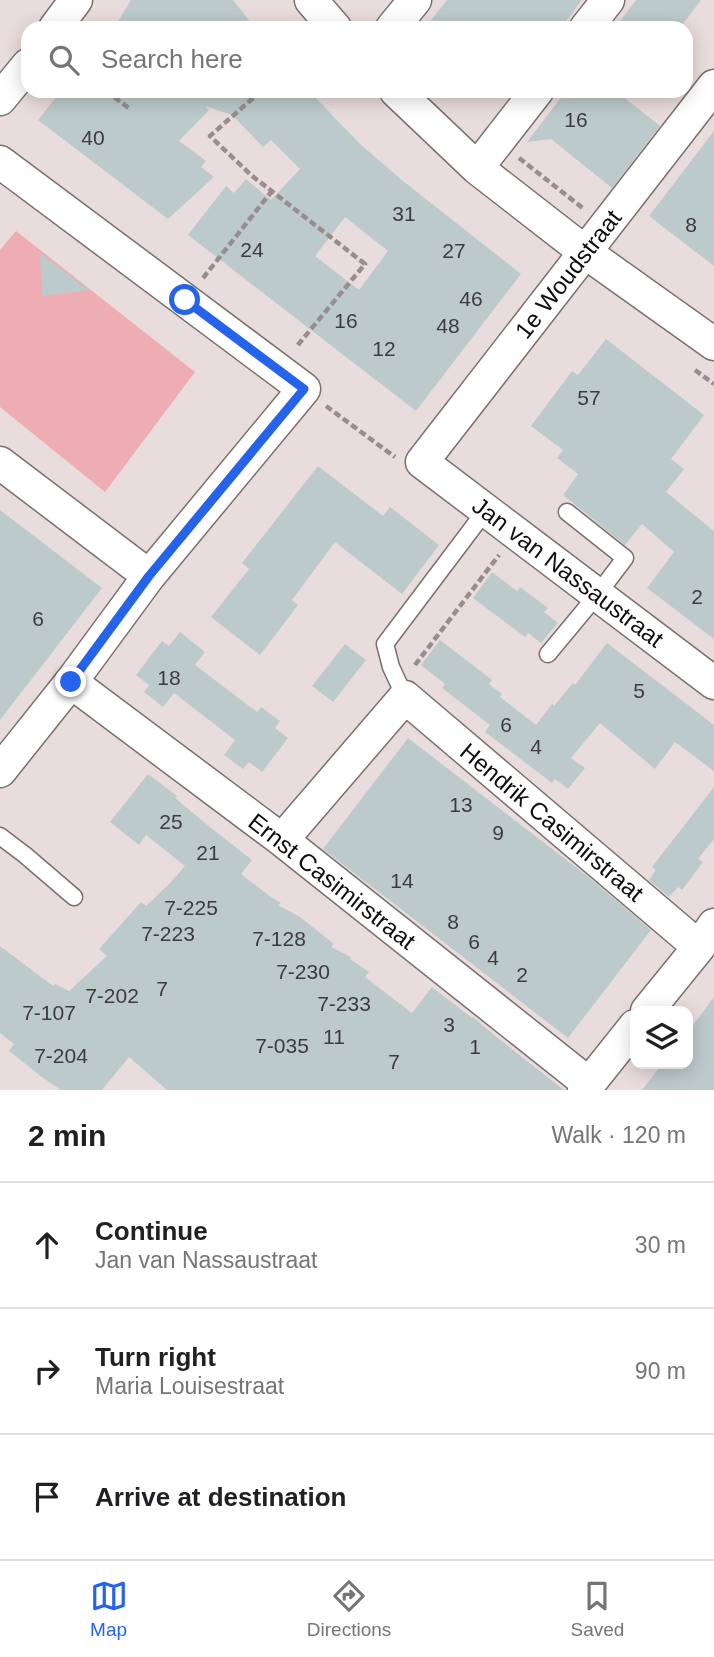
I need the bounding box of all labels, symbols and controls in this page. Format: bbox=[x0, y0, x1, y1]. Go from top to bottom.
search box bbox=[21, 21, 693, 98]
icon: search bbox=[45, 41, 83, 79]
text: Search here bbox=[101, 44, 243, 74]
house number: 16 bbox=[564, 108, 588, 131]
house number: 40 bbox=[81, 126, 105, 149]
house number: 31 bbox=[392, 202, 416, 225]
street label: 1e Woudstraat bbox=[509, 204, 627, 344]
house number: 8 bbox=[685, 213, 697, 236]
house number: 24 bbox=[240, 238, 264, 261]
house number: 27 bbox=[442, 239, 466, 262]
route start bbox=[169, 284, 200, 315]
house number: 46 bbox=[459, 287, 483, 310]
house number: 16 bbox=[334, 309, 358, 332]
house number: 48 bbox=[436, 314, 460, 337]
house number: 12 bbox=[372, 337, 396, 360]
house number: 57 bbox=[577, 386, 601, 409]
street label: Jan van Nassaustraat bbox=[467, 491, 669, 653]
house number: 2 bbox=[691, 585, 703, 608]
house number: 6 bbox=[32, 607, 44, 630]
route end bbox=[55, 666, 86, 697]
house number: 18 bbox=[157, 666, 181, 689]
house number: 5 bbox=[633, 679, 645, 702]
house number: 6 bbox=[500, 713, 512, 736]
house number: 4 bbox=[530, 735, 542, 758]
street label: Hendrik Casimirstraat bbox=[455, 738, 649, 907]
house number: 13 bbox=[449, 793, 473, 816]
street label: Ernst Casimirstraat bbox=[243, 808, 421, 955]
house number: 25 bbox=[159, 810, 183, 833]
house number: 9 bbox=[492, 821, 504, 844]
house number: 21 bbox=[196, 841, 220, 864]
house number: 14 bbox=[390, 869, 414, 892]
house number: 7-225 bbox=[164, 896, 218, 919]
house number: 8 bbox=[447, 910, 459, 933]
house number: 7-223 bbox=[141, 922, 195, 945]
house number: 7-128 bbox=[252, 927, 306, 950]
house number: 6 bbox=[468, 930, 480, 953]
house number: 4 bbox=[487, 946, 499, 969]
house number: 7-230 bbox=[276, 960, 330, 983]
house number: 2 bbox=[516, 963, 528, 986]
house number: 7 bbox=[156, 977, 168, 1000]
house number: 7-202 bbox=[85, 984, 139, 1007]
house number: 7-233 bbox=[317, 992, 371, 1015]
house number: 7-107 bbox=[22, 1001, 76, 1024]
map controls bbox=[630, 1006, 693, 1069]
button: layers bbox=[630, 1006, 693, 1069]
house number: 3 bbox=[443, 1013, 455, 1036]
house number: 11 bbox=[323, 1025, 345, 1048]
house number: 7-035 bbox=[255, 1034, 309, 1057]
house number: 1 bbox=[469, 1035, 481, 1058]
house number: 7-204 bbox=[34, 1044, 88, 1067]
house number: 7 bbox=[388, 1050, 400, 1073]
text: 2 min bbox=[28, 1119, 106, 1152]
text: Walk · 120 m bbox=[551, 1122, 686, 1148]
text: Continue bbox=[95, 1216, 208, 1246]
icon: ahead bbox=[28, 1226, 66, 1264]
text: 30 m bbox=[635, 1232, 686, 1258]
text: Jan van Nassaustraat bbox=[95, 1247, 317, 1273]
text: Turn right bbox=[95, 1342, 216, 1372]
icon: right bbox=[28, 1352, 66, 1390]
text: 90 m bbox=[635, 1358, 686, 1384]
text: Maria Louisestraat bbox=[95, 1373, 284, 1399]
icon: arrive bbox=[28, 1478, 66, 1516]
text: Arrive at destination bbox=[95, 1482, 346, 1512]
tab: Map bbox=[90, 1577, 128, 1641]
tab: Directions bbox=[307, 1577, 391, 1641]
tab: Saved bbox=[570, 1577, 624, 1641]

